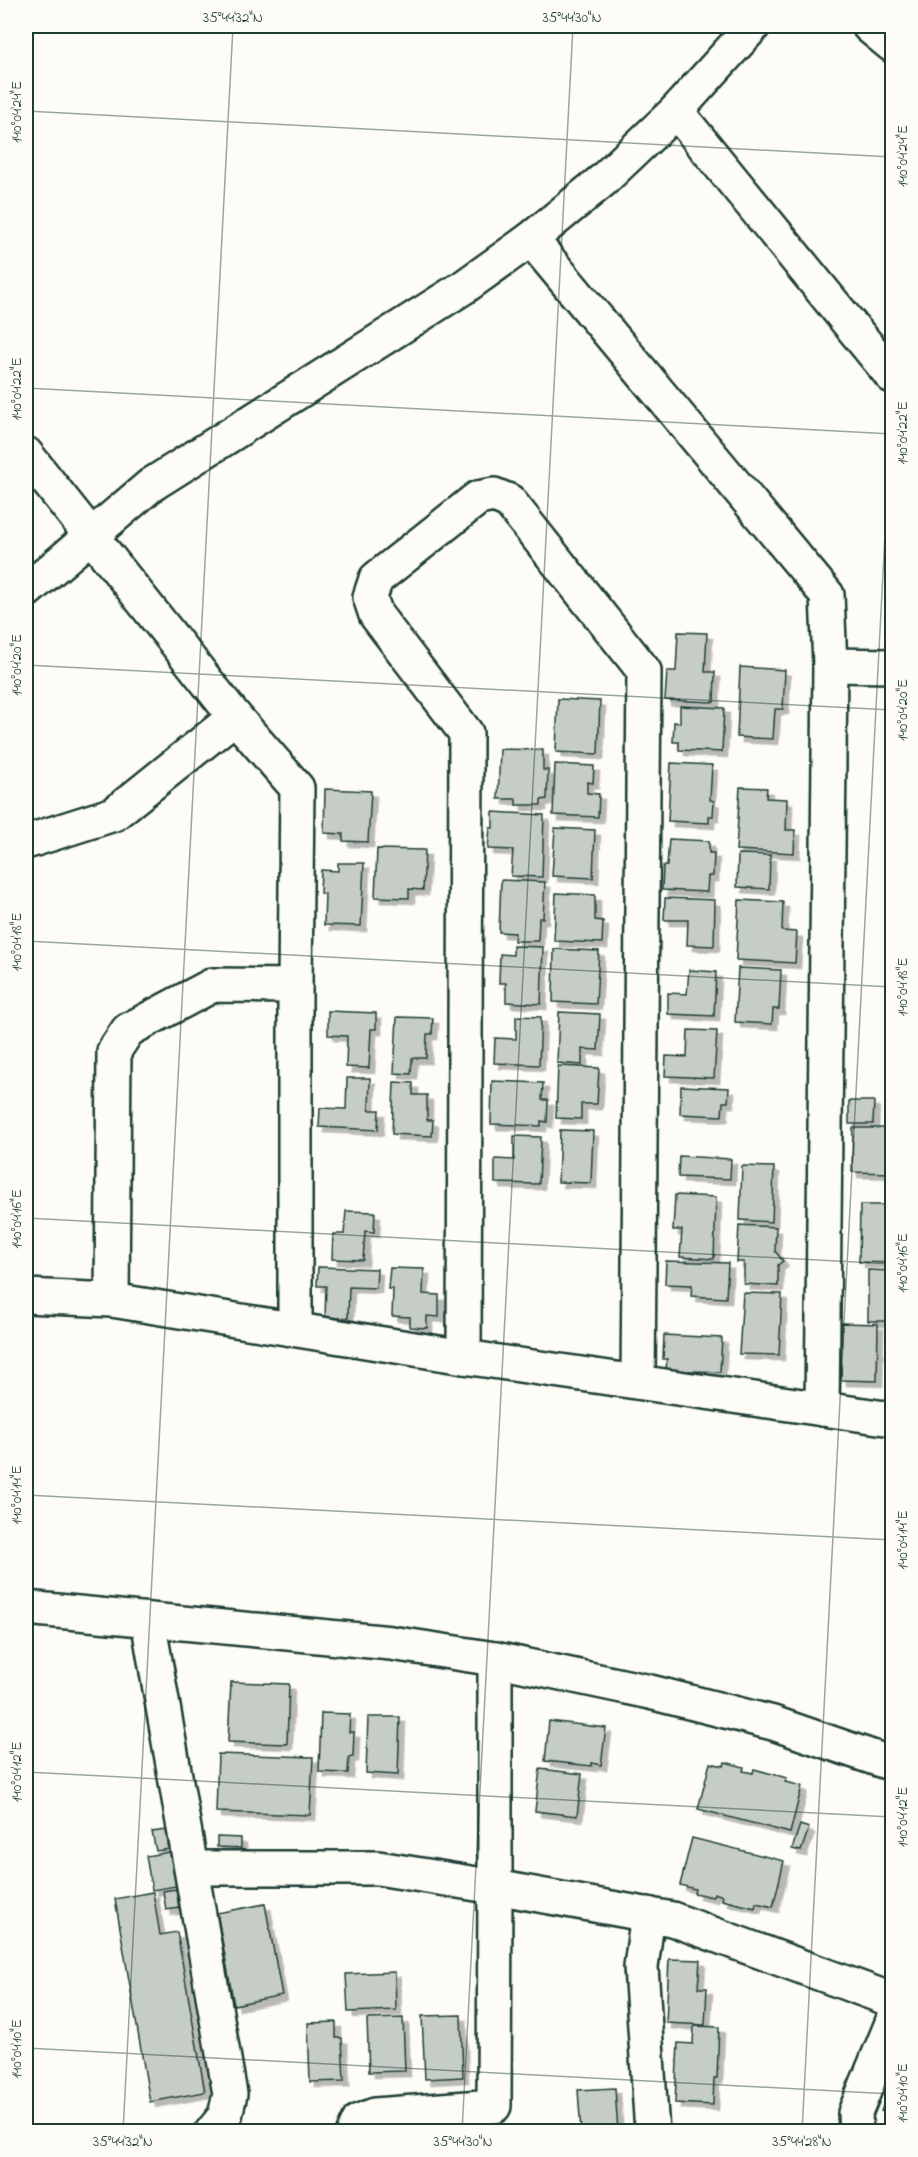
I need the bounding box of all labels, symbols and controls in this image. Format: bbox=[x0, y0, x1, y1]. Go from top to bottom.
text: 35°44'32"N bbox=[203, 7, 263, 29]
text: 35°44'30"N bbox=[542, 7, 602, 29]
text: 140°04'24"E bbox=[6, 81, 28, 143]
text: 140°04'24"E bbox=[892, 125, 914, 187]
text: 140°04'22"E bbox=[6, 357, 28, 421]
text: 140°04'22"E bbox=[892, 401, 914, 465]
text: 140°04'20"E bbox=[6, 634, 28, 696]
text: 140°04'20"E bbox=[892, 679, 914, 741]
text: 140°04'18"E bbox=[6, 913, 28, 971]
text: 140°04'18"E bbox=[892, 958, 914, 1016]
text: 140°04'16"E bbox=[6, 1189, 28, 1249]
text: 140°04'16"E bbox=[892, 1233, 914, 1293]
text: 140°04'14"E bbox=[6, 1465, 28, 1525]
text: 140°04'14"E bbox=[892, 1510, 914, 1570]
text: 140°04'12"E bbox=[6, 1742, 28, 1802]
text: 140°04'12"E bbox=[892, 1787, 914, 1847]
text: 140°04'10"E bbox=[6, 2019, 28, 2079]
text: 140°04'10"E bbox=[892, 2063, 914, 2123]
text: 35°44'32"N bbox=[93, 2131, 153, 2153]
text: 35°44'30"N bbox=[433, 2131, 493, 2153]
text: 35°44'28"N bbox=[772, 2131, 832, 2153]

